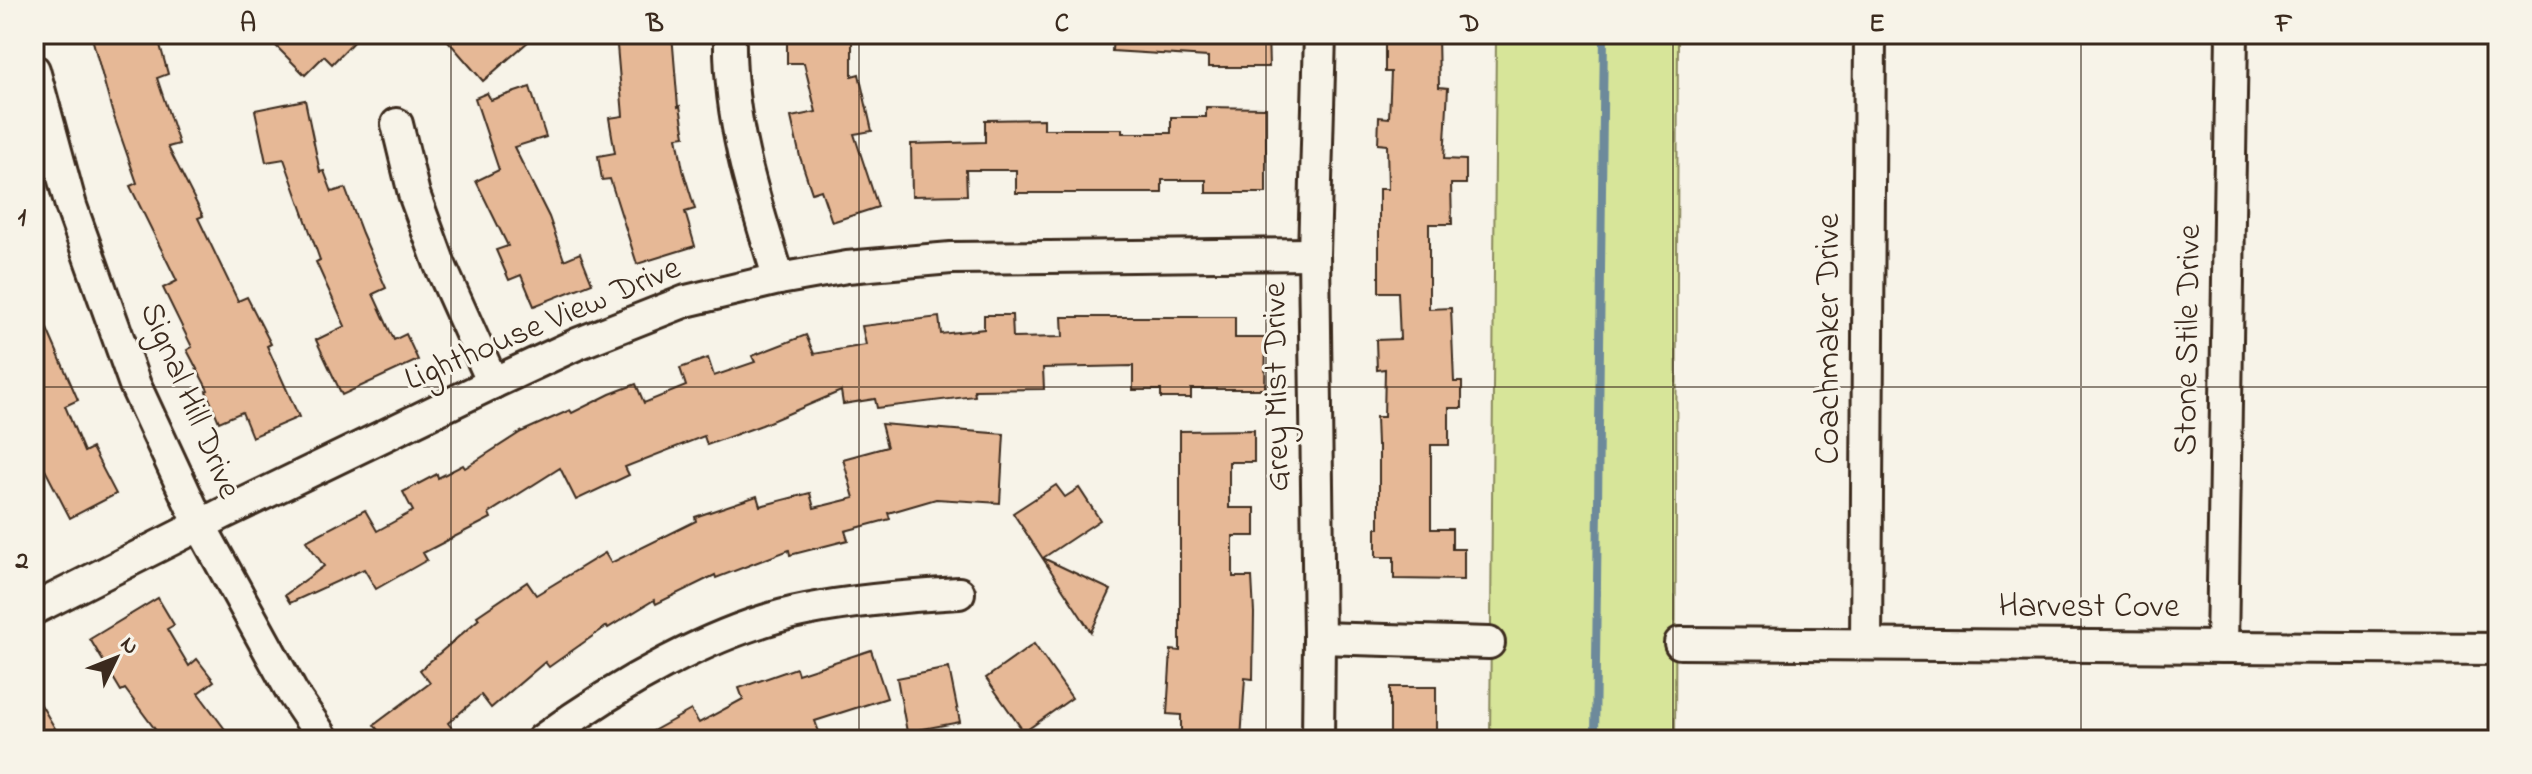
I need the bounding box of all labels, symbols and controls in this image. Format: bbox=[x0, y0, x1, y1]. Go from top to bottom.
text: A bbox=[240, 6, 256, 44]
text: B bbox=[645, 6, 664, 44]
text: C bbox=[1055, 6, 1069, 44]
text: D bbox=[1459, 6, 1480, 44]
text: E bbox=[1869, 6, 1885, 44]
text: F bbox=[2274, 6, 2293, 44]
text: 1 bbox=[18, 200, 27, 238]
street label: Coachmaker Drive bbox=[1805, 213, 1855, 464]
street label: Stone Stile Drive bbox=[2162, 223, 2216, 456]
street label: Lighthouse View Drive bbox=[397, 244, 689, 406]
street label: Grey Mist Drive bbox=[1251, 281, 1305, 492]
street label: Signal Hill Drive bbox=[125, 295, 253, 508]
text: 2 bbox=[15, 543, 29, 581]
street label: Harvest Cove bbox=[1999, 583, 2180, 633]
north arrow bbox=[76, 618, 156, 698]
text: N bbox=[112, 630, 145, 663]

